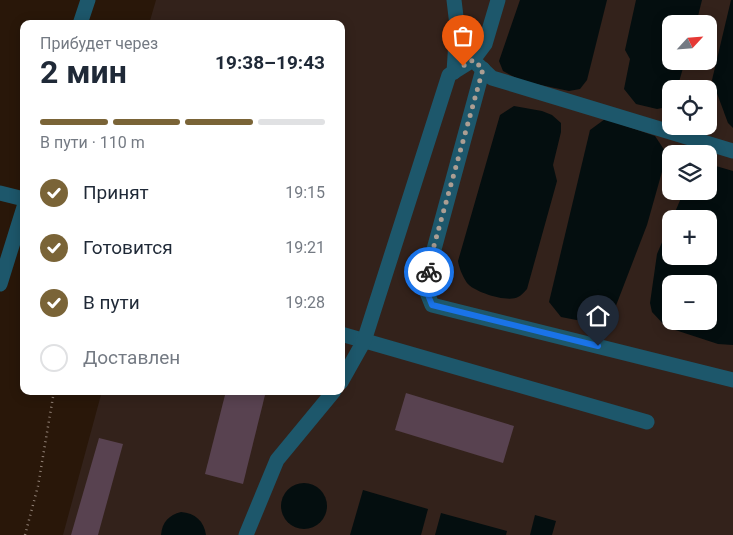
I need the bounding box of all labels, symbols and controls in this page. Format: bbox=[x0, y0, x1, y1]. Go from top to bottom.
pin bbox=[442, 15, 484, 66]
north arrow bbox=[662, 15, 718, 70]
map controls bbox=[662, 15, 717, 330]
icon: bag bbox=[449, 22, 477, 50]
text: Прибудет через bbox=[40, 34, 158, 53]
text: 19:38–19:43 bbox=[215, 51, 325, 74]
text: 2 мин bbox=[40, 53, 127, 91]
button: locate bbox=[662, 80, 717, 135]
text: В пути · 110 m bbox=[40, 133, 145, 152]
button: layers bbox=[662, 145, 717, 200]
icon: check bbox=[40, 179, 68, 207]
text: Принят bbox=[83, 181, 149, 204]
text: 19:15 bbox=[285, 183, 325, 202]
button: + bbox=[662, 210, 717, 265]
icon: check bbox=[40, 234, 68, 262]
text: Готовится bbox=[83, 236, 173, 259]
text: 19:21 bbox=[285, 238, 325, 257]
courier bbox=[404, 247, 454, 297]
icon: bike bbox=[415, 258, 443, 286]
button: − bbox=[662, 275, 717, 330]
icon: check bbox=[40, 289, 68, 317]
text: В пути bbox=[83, 291, 140, 314]
text: 19:28 bbox=[285, 293, 325, 312]
pin bbox=[577, 295, 619, 346]
icon: home bbox=[584, 302, 612, 330]
text: Доставлен bbox=[83, 346, 180, 369]

